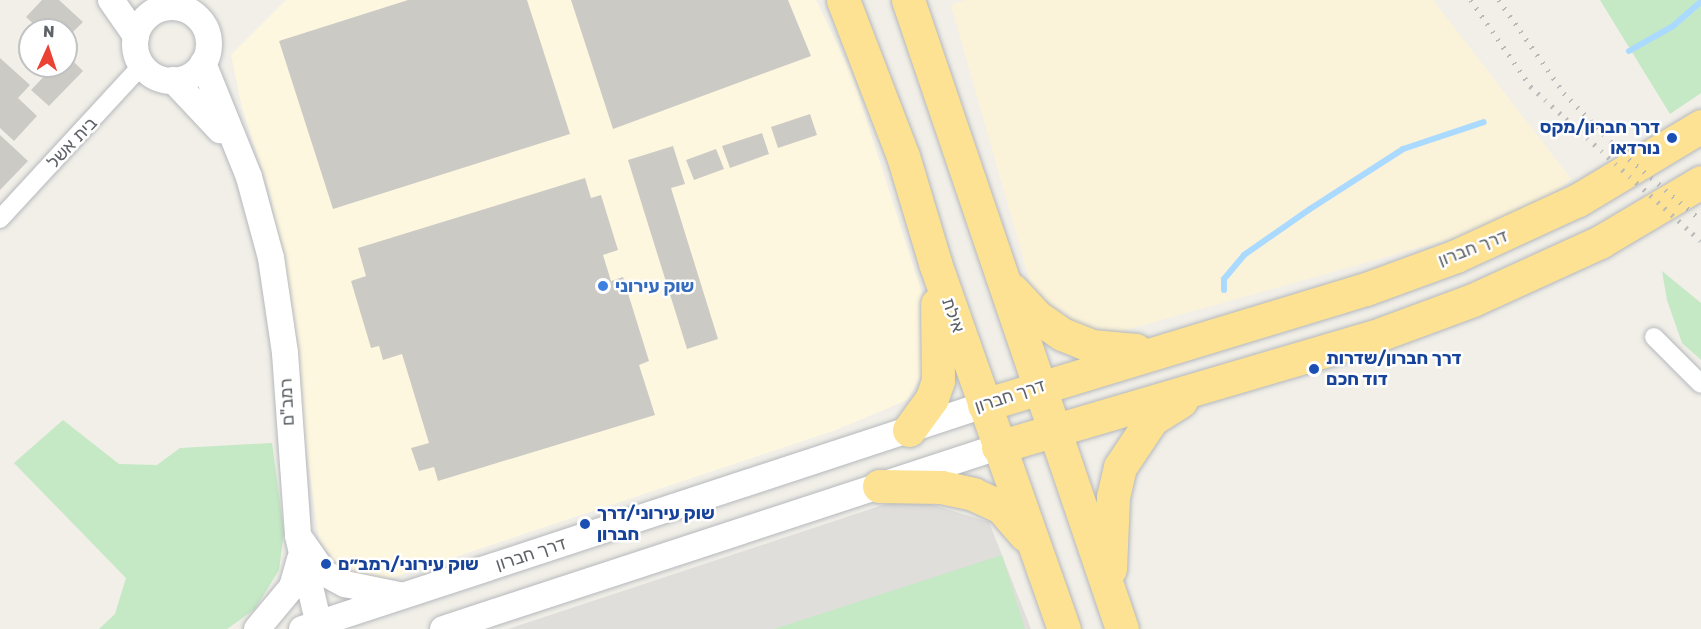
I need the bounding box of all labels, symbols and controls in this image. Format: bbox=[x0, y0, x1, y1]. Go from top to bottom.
north arrow bbox=[18, 18, 78, 78]
text: N bbox=[43, 22, 55, 41]
street label: בית אשל bbox=[42, 113, 102, 173]
place label: דרך חברון/מקס נורדאו bbox=[1539, 117, 1660, 160]
marker: דרך חברון/מקס נורדאו bbox=[1665, 131, 1679, 145]
street label: דרך חברון bbox=[1435, 225, 1511, 271]
place label: שוק עירוני bbox=[615, 275, 694, 297]
marker: שוק עירוני bbox=[596, 279, 610, 293]
street label: אילת bbox=[937, 295, 969, 335]
place label: דרך חברון/שדרות דוד חכם bbox=[1326, 348, 1462, 391]
marker: דרך חברון/שדרות דוד חכם bbox=[1307, 362, 1321, 376]
street label: דרך חברון bbox=[972, 374, 1048, 418]
street label: רמב"ם bbox=[275, 378, 299, 426]
place label: שוק עירוני/דרך חברון bbox=[597, 503, 715, 546]
marker: שוק עירוני/דרך חברון bbox=[578, 517, 592, 531]
street label: דרך חברון bbox=[493, 532, 569, 576]
place label: שוק עירוני/רמב״ם bbox=[338, 553, 479, 575]
marker: שוק עירוני/רמב״ם bbox=[319, 557, 333, 571]

